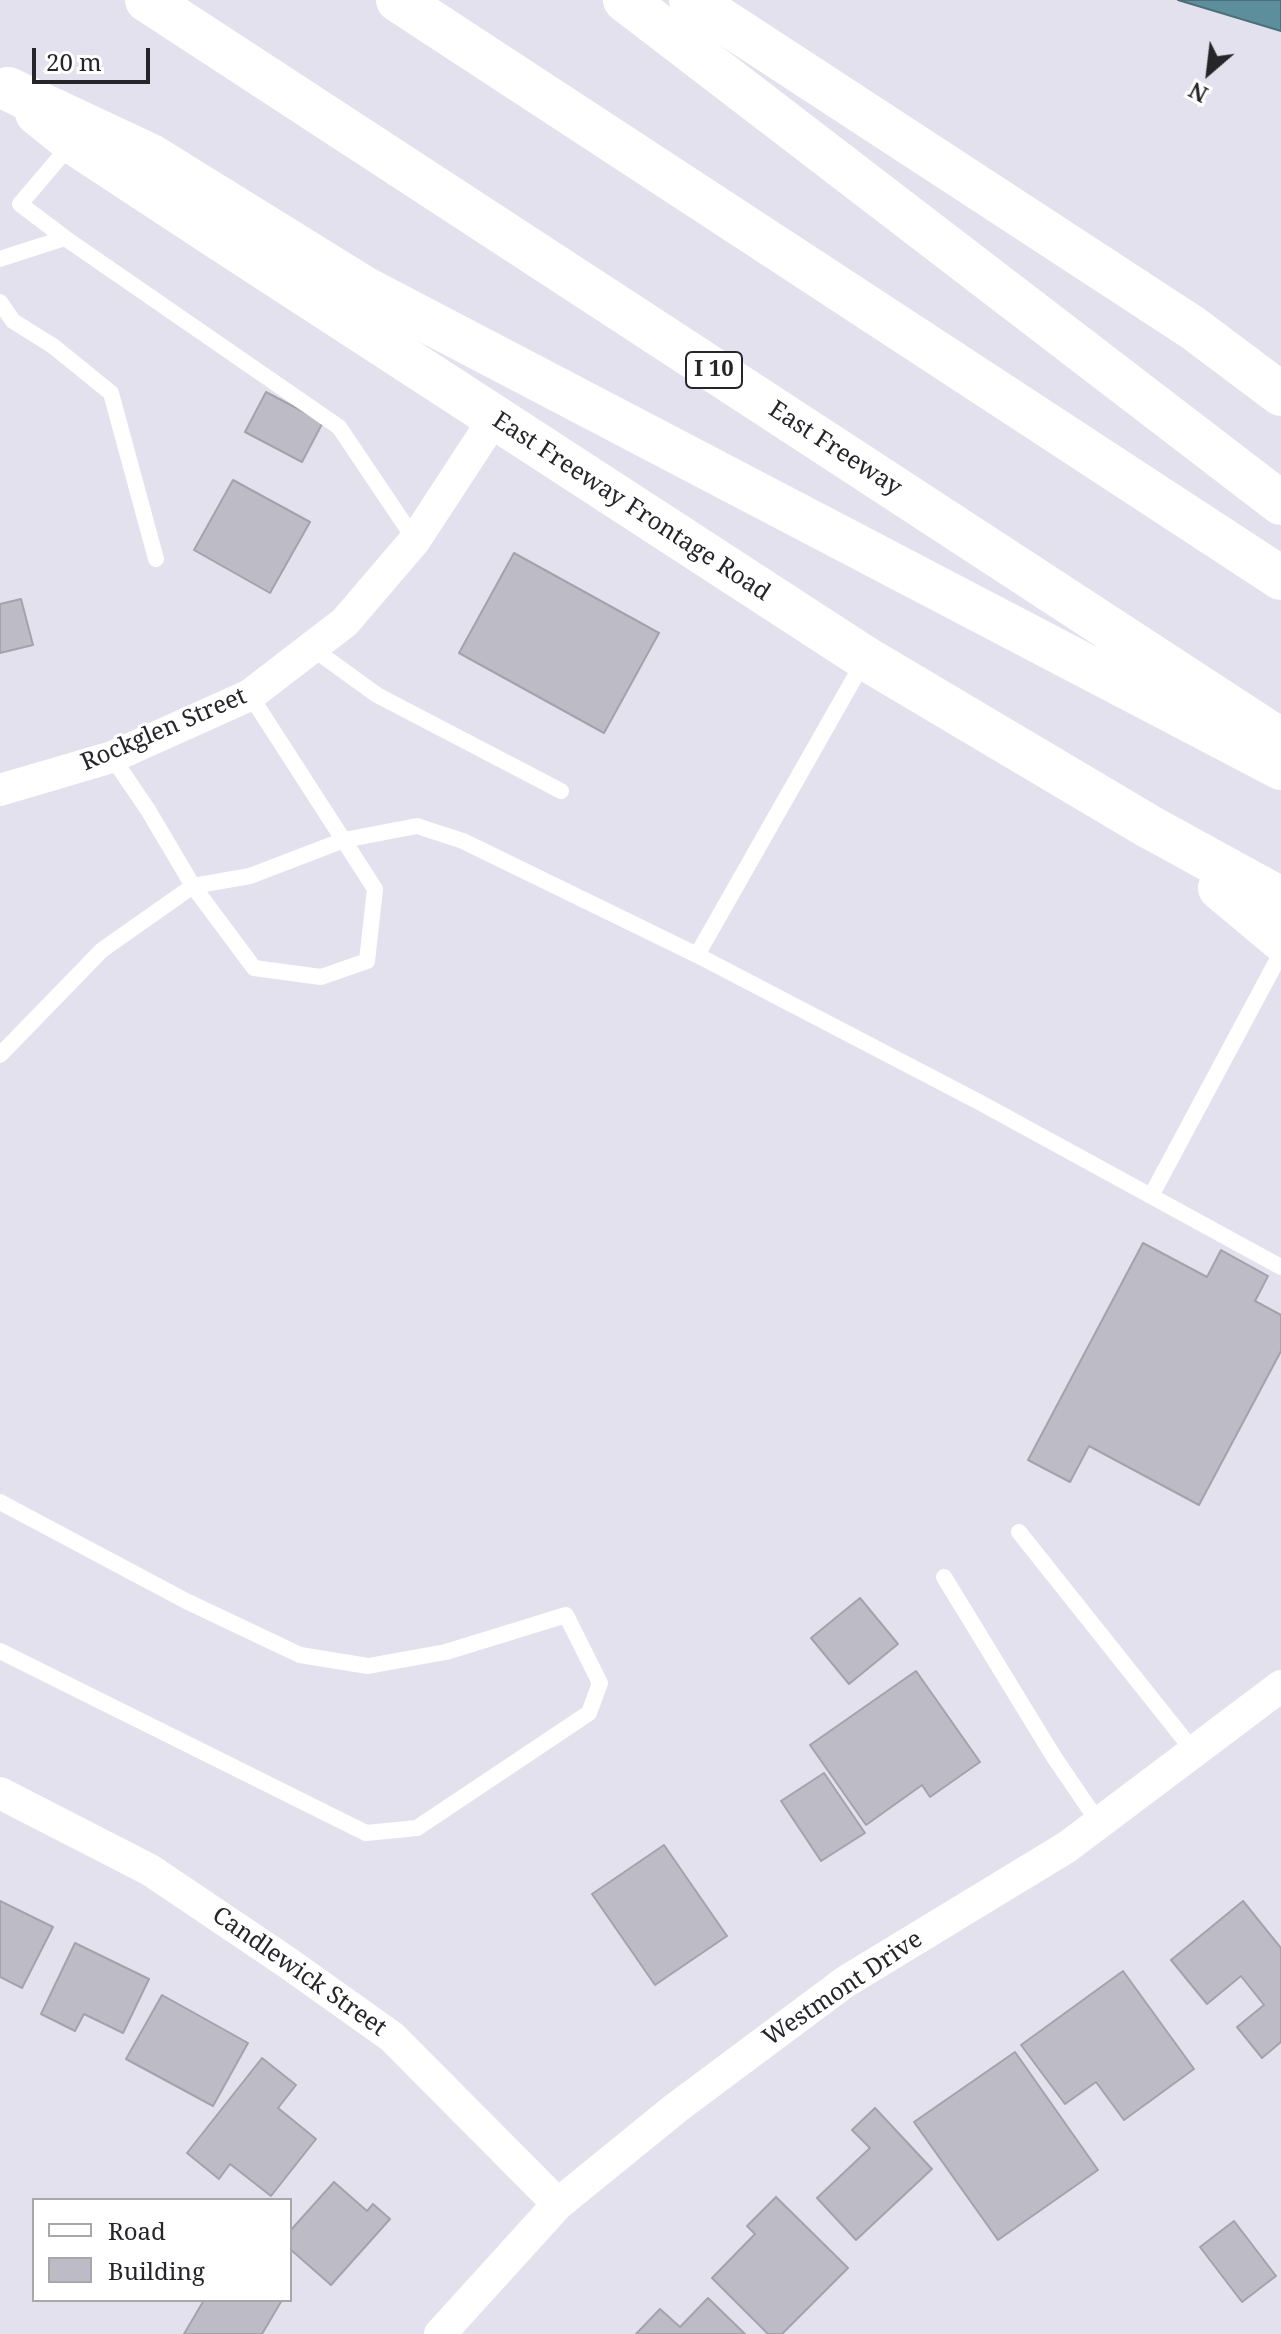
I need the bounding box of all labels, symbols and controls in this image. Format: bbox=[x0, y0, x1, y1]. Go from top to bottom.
scale bar bbox=[36, 32, 154, 82]
north arrow bbox=[1169, 32, 1249, 112]
text: 20 m bbox=[46, 45, 102, 78]
text: N bbox=[1183, 76, 1212, 111]
road number: I 10 bbox=[686, 352, 742, 388]
street label: East Freeway bbox=[763, 395, 907, 503]
street label: East Freeway Frontage Road bbox=[487, 406, 775, 608]
street label: Rockglen Street bbox=[77, 682, 251, 778]
street label: Candlewick Street bbox=[206, 1901, 392, 2043]
street label: Westmont Drive bbox=[758, 1925, 928, 2053]
legend bbox=[32, 2198, 292, 2302]
text: Road bbox=[108, 2214, 166, 2247]
text: Building bbox=[108, 2254, 205, 2287]

